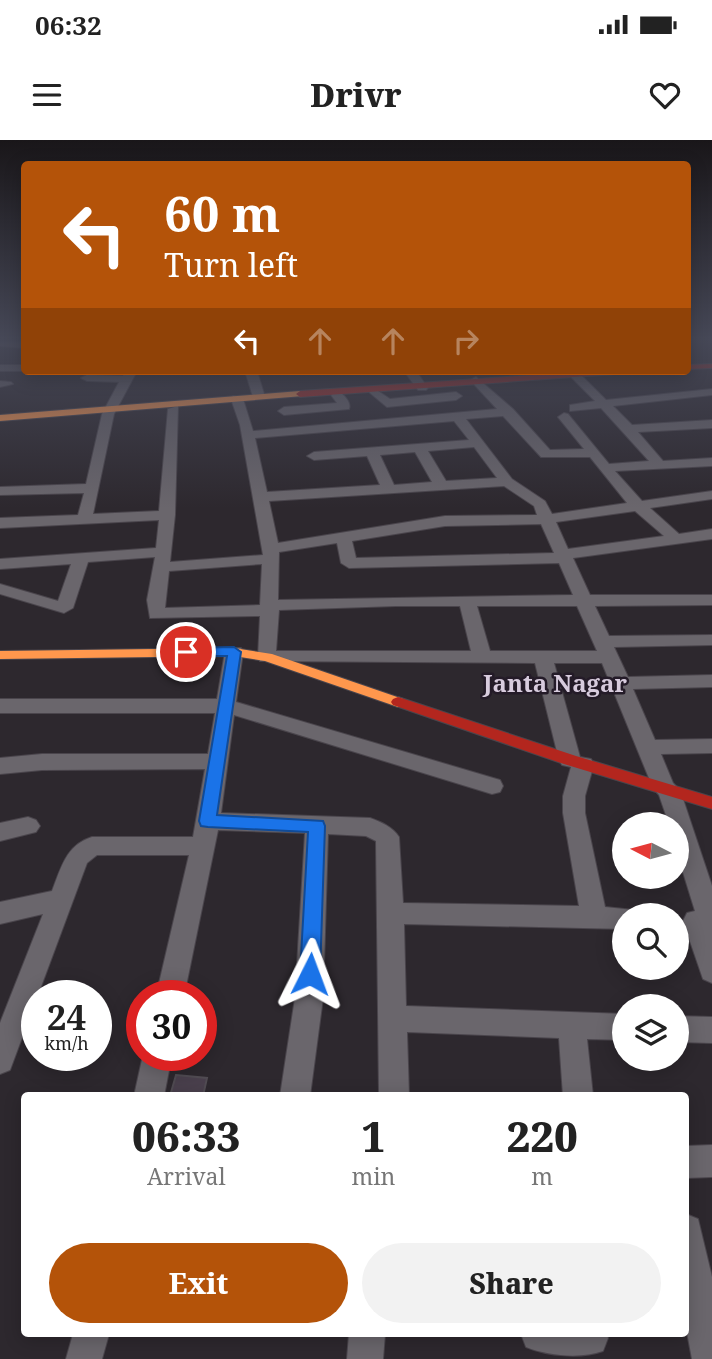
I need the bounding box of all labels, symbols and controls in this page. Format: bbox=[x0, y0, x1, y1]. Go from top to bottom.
text: 06:32 bbox=[35, 7, 102, 43]
text: Drivr bbox=[310, 73, 402, 116]
icon: menu bbox=[28, 76, 66, 114]
icon: heart bbox=[646, 76, 684, 114]
text: 60 m bbox=[164, 180, 280, 246]
icon: left bbox=[49, 189, 140, 280]
text: Turn left bbox=[164, 243, 298, 286]
icon: left bbox=[228, 322, 266, 360]
icon: ahead bbox=[301, 322, 339, 360]
icon: ahead bbox=[374, 322, 412, 360]
icon: right bbox=[447, 322, 485, 360]
pin bbox=[156, 622, 216, 682]
icon: arrive bbox=[167, 633, 205, 671]
district label: Janta Nagar bbox=[482, 666, 627, 699]
north arrow bbox=[612, 812, 690, 889]
map controls bbox=[612, 812, 689, 1071]
button: search bbox=[612, 903, 689, 980]
position arrow bbox=[273, 937, 347, 1011]
speed limit sign: 30 bbox=[126, 980, 217, 1071]
text: 24 bbox=[47, 993, 86, 1040]
button: layers bbox=[612, 994, 689, 1071]
text: km/h bbox=[44, 1031, 89, 1055]
text: 06:33 bbox=[132, 1107, 240, 1164]
text: 1 bbox=[362, 1107, 385, 1164]
text: 220 bbox=[506, 1107, 578, 1164]
text: Arrival bbox=[147, 1160, 226, 1192]
text: min bbox=[351, 1160, 395, 1192]
text: m bbox=[531, 1160, 553, 1192]
button: Exit bbox=[49, 1243, 348, 1323]
button: Share bbox=[362, 1243, 661, 1323]

